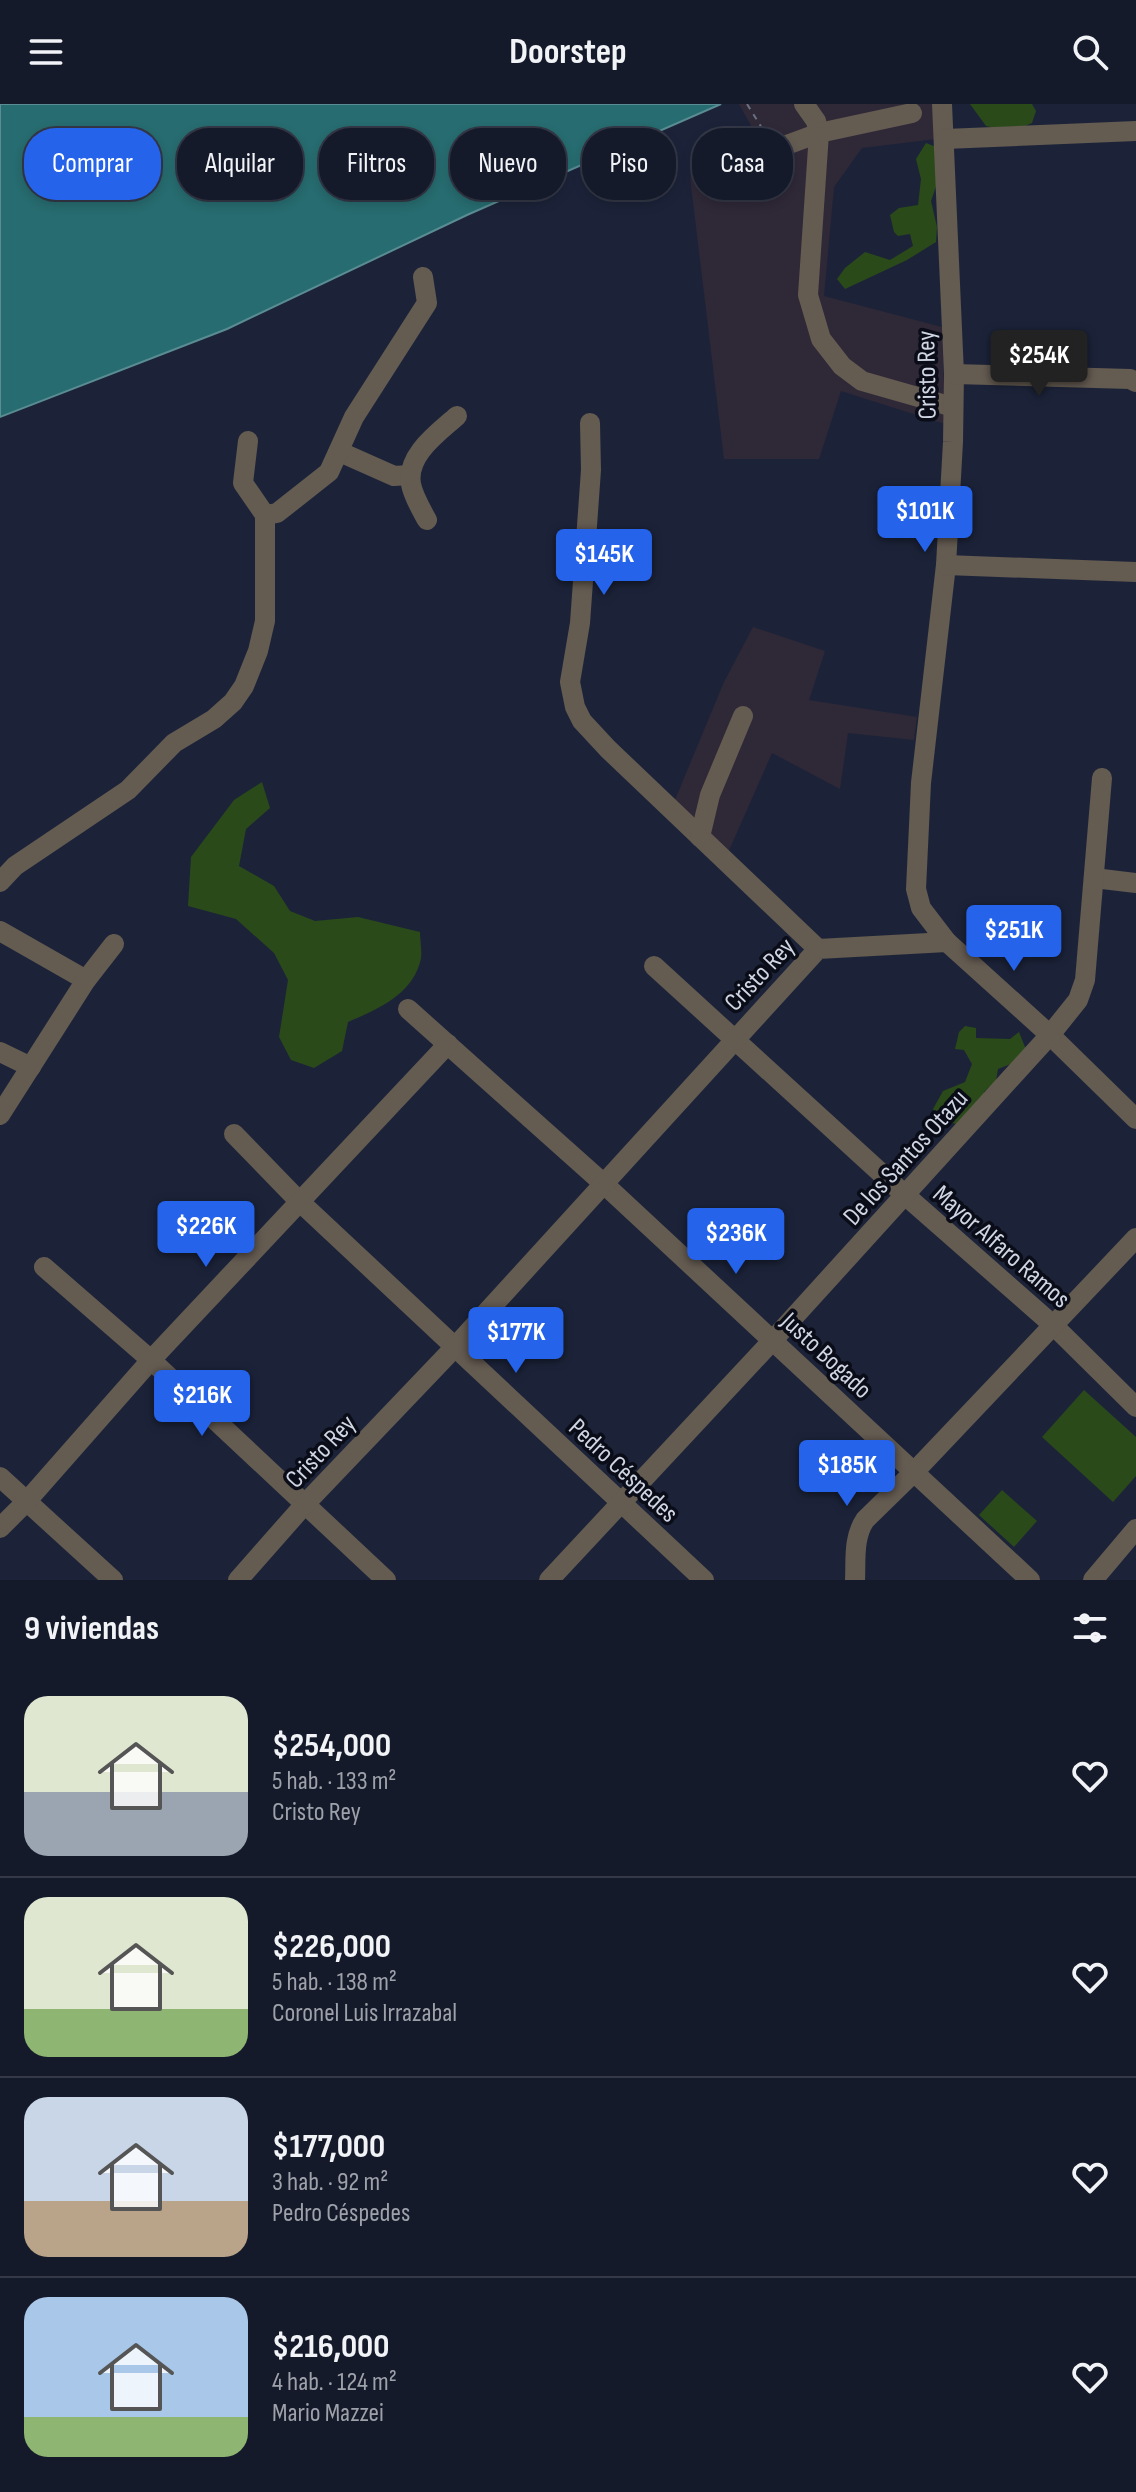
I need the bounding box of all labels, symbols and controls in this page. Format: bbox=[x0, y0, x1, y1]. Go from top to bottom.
icon: menu bbox=[24, 30, 68, 74]
icon: search bbox=[1068, 30, 1112, 74]
text: Doorstep bbox=[509, 31, 627, 74]
chip: Comprar bbox=[24, 128, 161, 200]
chip: Alquilar bbox=[177, 128, 303, 200]
chip: Filtros bbox=[319, 128, 434, 200]
chip: Nuevo bbox=[450, 128, 566, 200]
chip: Piso bbox=[582, 128, 676, 200]
chip: Casa bbox=[692, 128, 793, 200]
street label: Cristo Rey bbox=[911, 330, 944, 420]
pin: $254K bbox=[983, 330, 1095, 398]
text: $254K bbox=[1008, 340, 1070, 371]
pin: $101K bbox=[869, 486, 981, 554]
text: $101K bbox=[895, 496, 955, 527]
pin: $145K bbox=[548, 529, 660, 597]
text: $145K bbox=[574, 539, 634, 570]
pin: $251K bbox=[958, 905, 1070, 973]
text: $251K bbox=[984, 915, 1044, 946]
street label: Cristo Rey bbox=[718, 932, 802, 1018]
street label: De los Santos Otazu bbox=[837, 1084, 975, 1232]
street label: Mayor Alfaro Ramos bbox=[926, 1179, 1076, 1315]
pin: $226K bbox=[150, 1201, 262, 1269]
pin: $236K bbox=[680, 1208, 792, 1276]
text: $226K bbox=[175, 1211, 237, 1242]
text: $236K bbox=[705, 1218, 767, 1249]
street label: Justo Bogado bbox=[774, 1306, 878, 1406]
pin: $177K bbox=[460, 1307, 572, 1375]
text: $177K bbox=[486, 1317, 546, 1348]
pin: $216K bbox=[146, 1370, 258, 1438]
text: $216K bbox=[172, 1380, 232, 1411]
street label: Cristo Rey bbox=[279, 1409, 363, 1495]
street label: Pedro Céspedes bbox=[562, 1413, 684, 1530]
pin: $185K bbox=[791, 1440, 903, 1508]
text: $185K bbox=[817, 1450, 877, 1481]
icon: filters bbox=[1068, 1606, 1112, 1650]
text: 9 viviendas bbox=[24, 1608, 159, 1649]
text: $254,000 bbox=[272, 1725, 391, 1766]
icon: home bbox=[88, 1728, 184, 1824]
icon: heart bbox=[1068, 1754, 1112, 1798]
text: 5 hab. · 133 m² bbox=[272, 1766, 396, 1797]
text: Cristo Rey bbox=[272, 1797, 361, 1828]
text: $226,000 bbox=[272, 1926, 391, 1967]
icon: home bbox=[88, 1929, 184, 2025]
icon: heart bbox=[1068, 1955, 1112, 1999]
text: 5 hab. · 138 m² bbox=[272, 1967, 397, 1998]
text: Coronel Luis Irrazabal bbox=[272, 1998, 457, 2029]
text: $177,000 bbox=[272, 2126, 385, 2167]
icon: home bbox=[88, 2129, 184, 2225]
icon: heart bbox=[1068, 2155, 1112, 2199]
text: 3 hab. · 92 m² bbox=[272, 2167, 388, 2198]
text: Pedro Céspedes bbox=[272, 2198, 410, 2229]
text: $216,000 bbox=[272, 2326, 390, 2367]
icon: home bbox=[88, 2329, 184, 2425]
icon: heart bbox=[1068, 2355, 1112, 2399]
text: 4 hab. · 124 m² bbox=[272, 2367, 397, 2398]
text: Mario Mazzei bbox=[272, 2398, 384, 2429]

